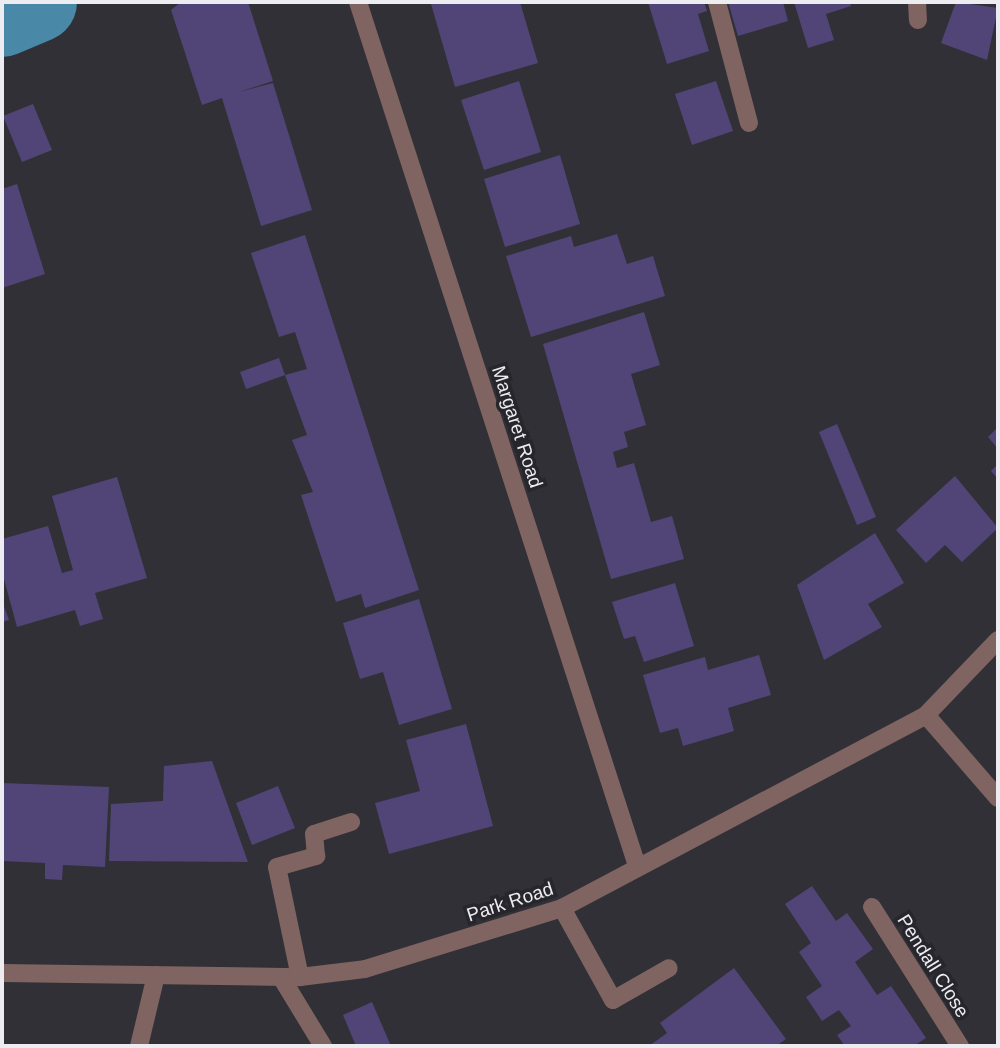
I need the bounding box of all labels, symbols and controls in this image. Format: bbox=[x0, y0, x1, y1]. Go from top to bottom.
street label: Margaret Road bbox=[487, 363, 547, 491]
street label: Park Road bbox=[464, 877, 556, 927]
street label: Pendall Close bbox=[892, 910, 974, 1022]

